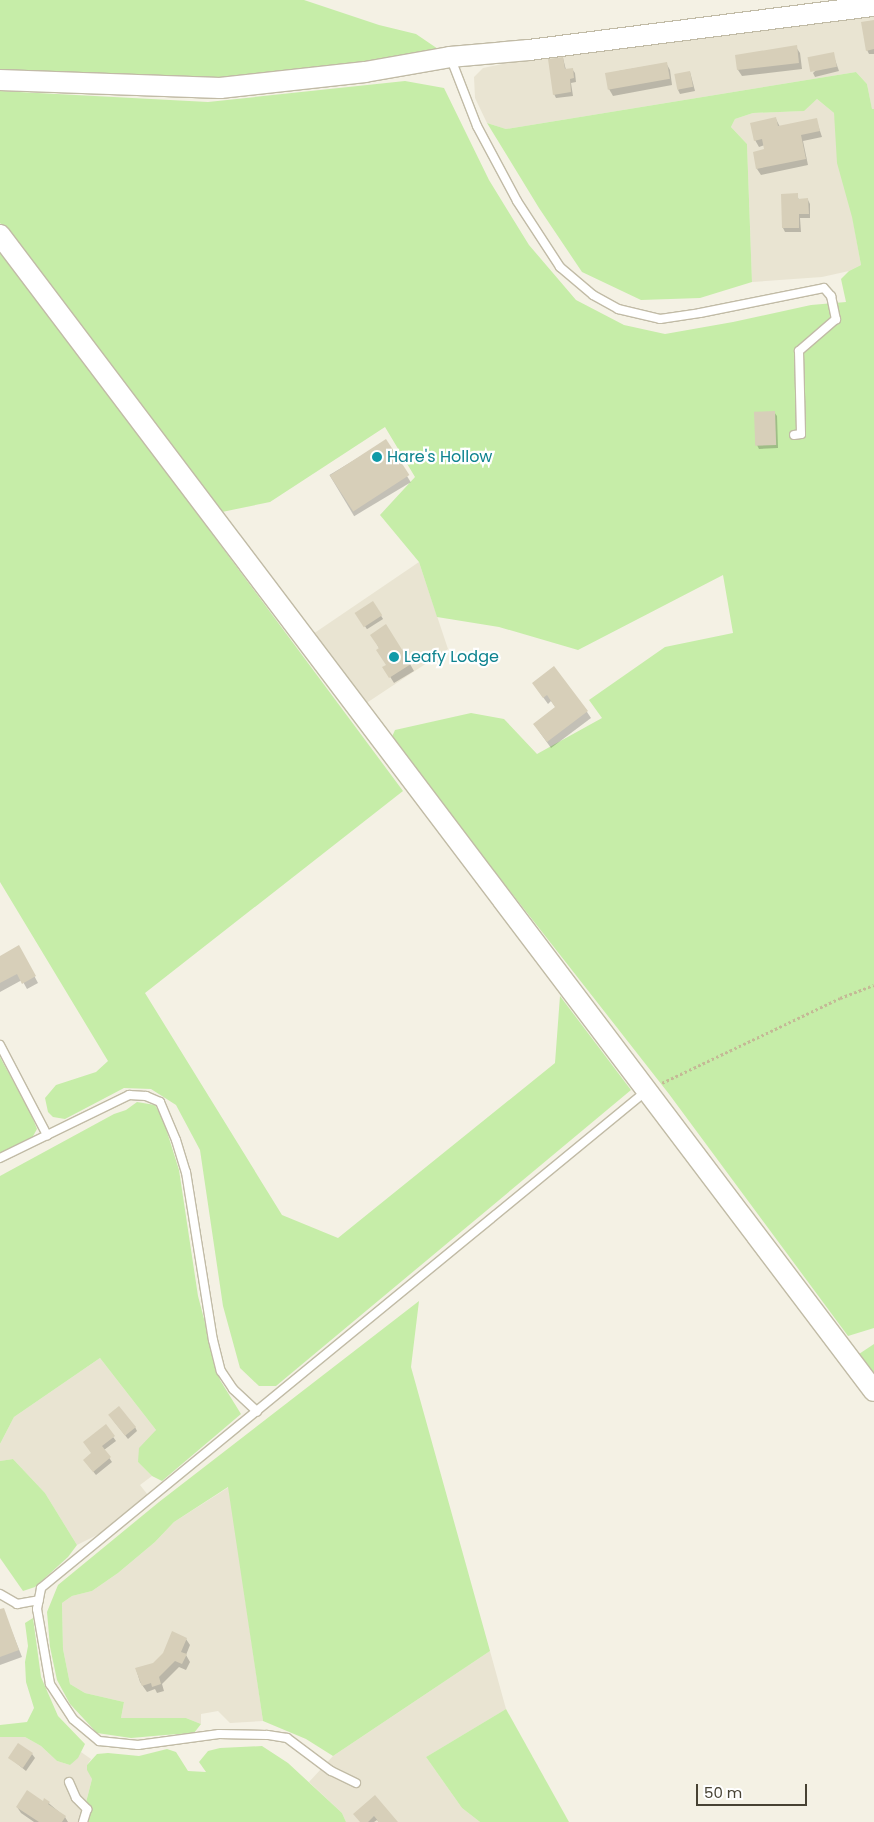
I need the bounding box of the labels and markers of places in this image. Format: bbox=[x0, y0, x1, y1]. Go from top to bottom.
place label: Hare's Hollow bbox=[387, 447, 492, 467]
marker: Hare's Hollow bbox=[371, 451, 383, 463]
place label: Leafy Lodge bbox=[404, 647, 499, 667]
marker: Leafy Lodge bbox=[388, 651, 400, 663]

